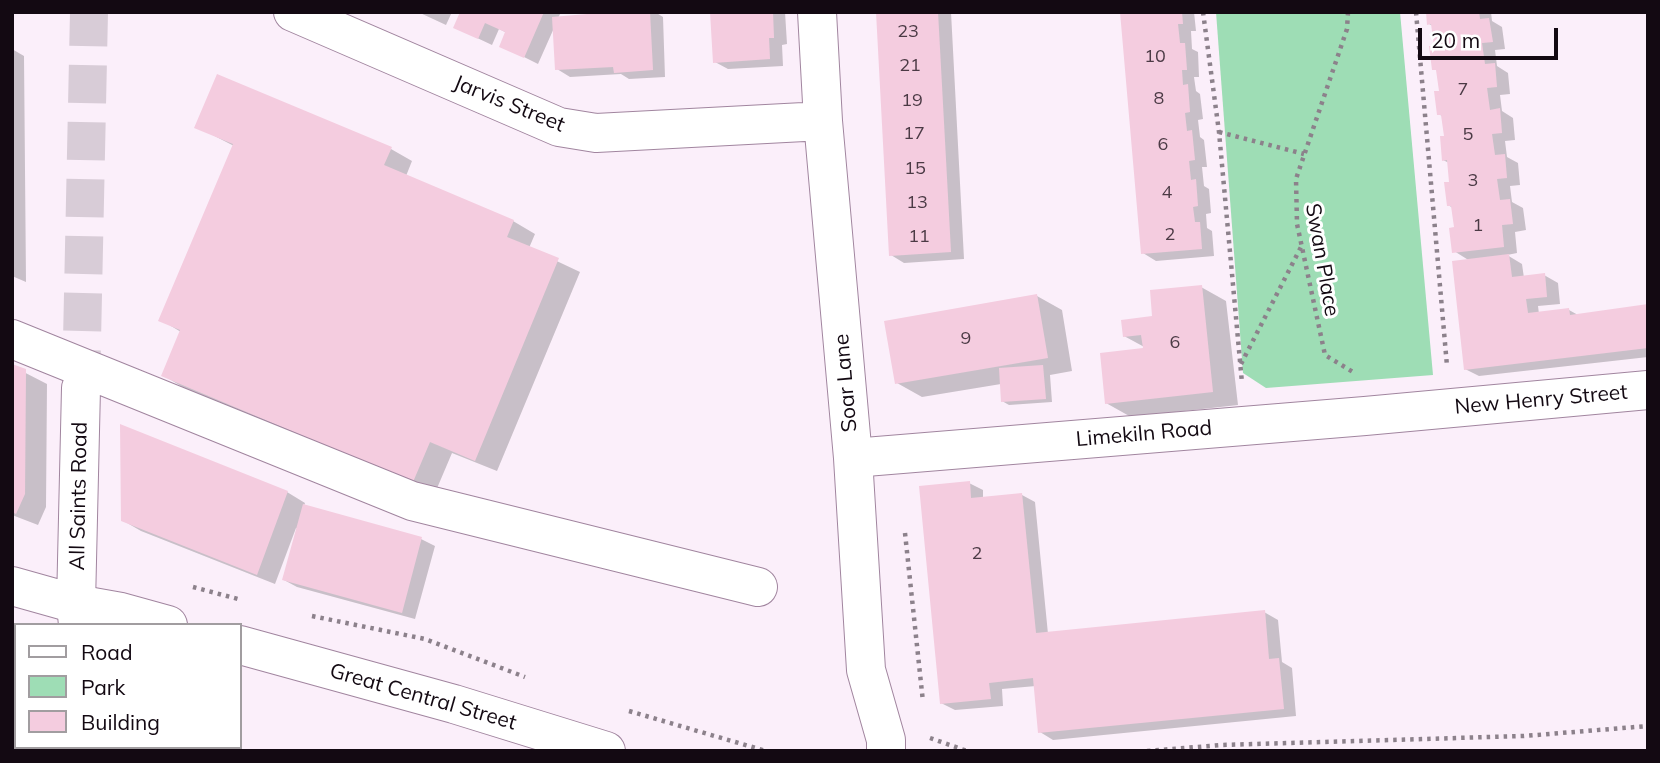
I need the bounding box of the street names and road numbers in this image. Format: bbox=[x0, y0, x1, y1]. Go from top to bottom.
street label: Jarvis Street bbox=[450, 70, 568, 138]
street label: Swan Place bbox=[1300, 202, 1344, 318]
street label: Soar Lane bbox=[829, 333, 863, 433]
street label: New Henry Street bbox=[1453, 380, 1629, 420]
street label: Limekiln Road bbox=[1075, 416, 1213, 452]
street label: All Saints Road bbox=[65, 421, 93, 571]
street label: Great Central Street bbox=[327, 658, 519, 736]

